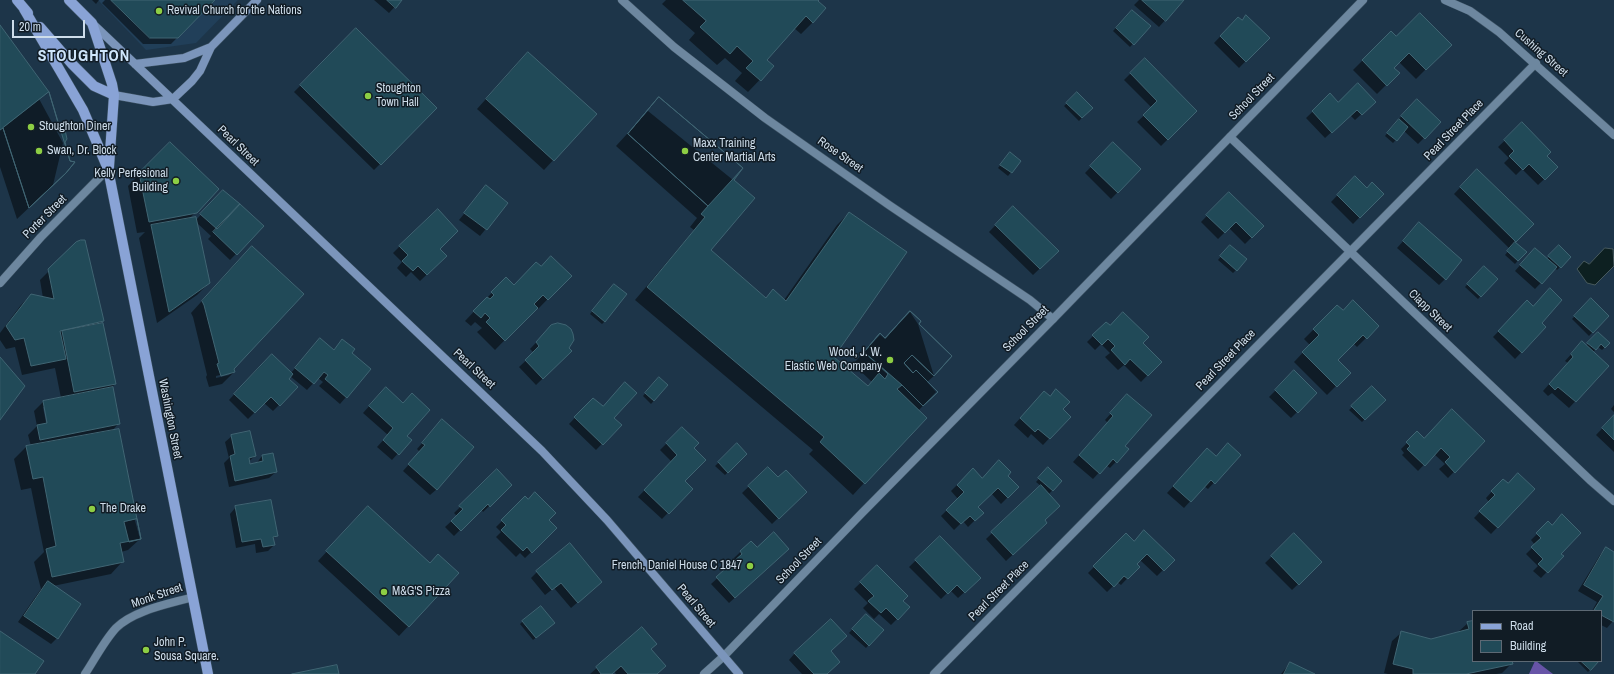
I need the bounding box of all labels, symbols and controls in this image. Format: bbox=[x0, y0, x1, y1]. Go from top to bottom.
place label: Revival Church for the Nations bbox=[167, 4, 302, 18]
marker: Revival Church for the Nations bbox=[154, 6, 164, 16]
scale bar bbox=[14, 12, 87, 38]
text: 20 m bbox=[19, 19, 41, 35]
street label: Cushing Street bbox=[1512, 26, 1570, 80]
district label: STOUGHTON bbox=[38, 47, 130, 67]
street label: School Street bbox=[1226, 71, 1278, 123]
place label: Stoughton Town Hall bbox=[376, 82, 421, 110]
marker: Stoughton Town Hall bbox=[363, 91, 373, 101]
street label: Pearl Street Place bbox=[1421, 96, 1487, 164]
place label: Stoughton Diner bbox=[39, 120, 111, 134]
marker: Stoughton Diner bbox=[26, 122, 36, 132]
street label: Pearl Street bbox=[214, 123, 262, 169]
street label: Rose Street bbox=[815, 134, 865, 176]
place label: Maxx Training Center Martial Arts bbox=[693, 137, 776, 165]
place label: Swan, Dr. Block bbox=[47, 144, 116, 158]
marker: Swan, Dr. Block bbox=[34, 146, 44, 156]
marker: Maxx Training Center Martial Arts bbox=[680, 146, 690, 156]
place label: Kelly Perfesional Building bbox=[94, 167, 168, 195]
marker: Kelly Perfesional Building bbox=[171, 176, 181, 186]
street label: Porter Street bbox=[20, 192, 70, 242]
street label: Clapp Street bbox=[1405, 287, 1455, 335]
street label: School Street bbox=[1000, 303, 1052, 355]
street label: Pearl Street Place bbox=[1193, 326, 1259, 394]
street label: Pearl Street bbox=[450, 346, 498, 392]
place label: Wood, J. W. Elastic Web Company bbox=[785, 346, 882, 374]
marker: Wood, J. W. Elastic Web Company bbox=[885, 355, 895, 365]
street label: Washington Street bbox=[155, 378, 185, 460]
place label: The Drake bbox=[100, 502, 146, 516]
marker: The Drake bbox=[87, 504, 97, 514]
street label: School Street bbox=[773, 535, 825, 587]
street label: Pearl Street Place bbox=[966, 558, 1032, 624]
place label: French, Daniel House C 1847 bbox=[612, 559, 742, 573]
marker: French, Daniel House C 1847 bbox=[745, 561, 755, 571]
street label: Monk Street bbox=[130, 581, 184, 611]
street label: Pearl Street bbox=[674, 581, 718, 631]
place label: M&G'S Pizza bbox=[392, 585, 450, 599]
marker: M&G'S Pizza bbox=[379, 587, 389, 597]
legend bbox=[1472, 610, 1602, 662]
text: Road bbox=[1510, 618, 1534, 634]
place label: John P. Sousa Square. bbox=[154, 636, 219, 664]
text: Building bbox=[1510, 638, 1546, 654]
marker: John P. Sousa Square. bbox=[141, 645, 151, 655]

